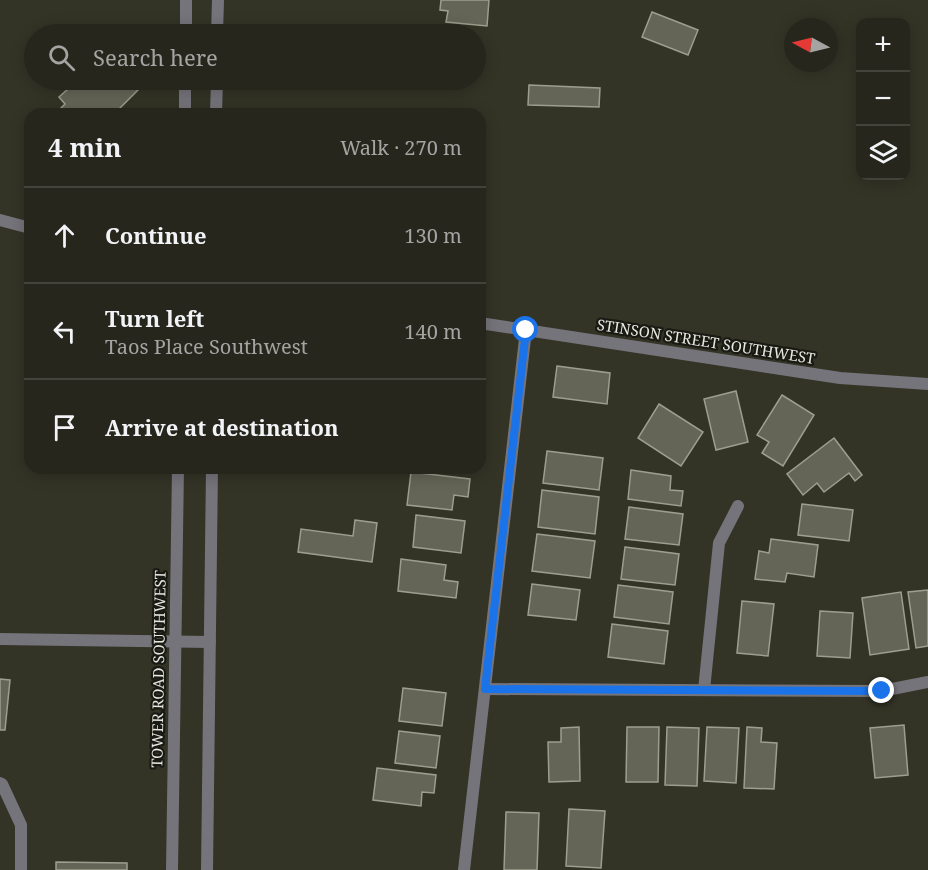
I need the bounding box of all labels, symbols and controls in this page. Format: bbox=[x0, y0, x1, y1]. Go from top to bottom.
north arrow bbox=[784, 18, 838, 72]
map controls bbox=[856, 18, 910, 180]
button: + bbox=[856, 18, 910, 72]
search box bbox=[24, 24, 486, 90]
icon: search bbox=[45, 41, 78, 74]
text: Search here bbox=[93, 42, 218, 72]
button: − bbox=[856, 72, 910, 126]
button: layers bbox=[856, 126, 910, 180]
text: 4 min bbox=[48, 129, 122, 165]
text: Walk · 270 m bbox=[340, 134, 462, 161]
icon: ahead bbox=[48, 219, 81, 252]
text: Continue bbox=[105, 220, 207, 250]
text: 130 m bbox=[404, 222, 462, 249]
text: Turn left bbox=[105, 303, 204, 333]
street label: STINSON STREET SOUTHWEST bbox=[596, 314, 817, 368]
icon: left bbox=[48, 315, 81, 348]
route start bbox=[512, 316, 538, 342]
text: 140 m bbox=[404, 318, 462, 345]
text: Taos Place Southwest bbox=[105, 333, 308, 360]
icon: arrive bbox=[48, 411, 81, 444]
text: Arrive at destination bbox=[105, 412, 339, 442]
street label: TOWER ROAD SOUTHWEST bbox=[146, 570, 170, 768]
route end bbox=[868, 677, 894, 703]

